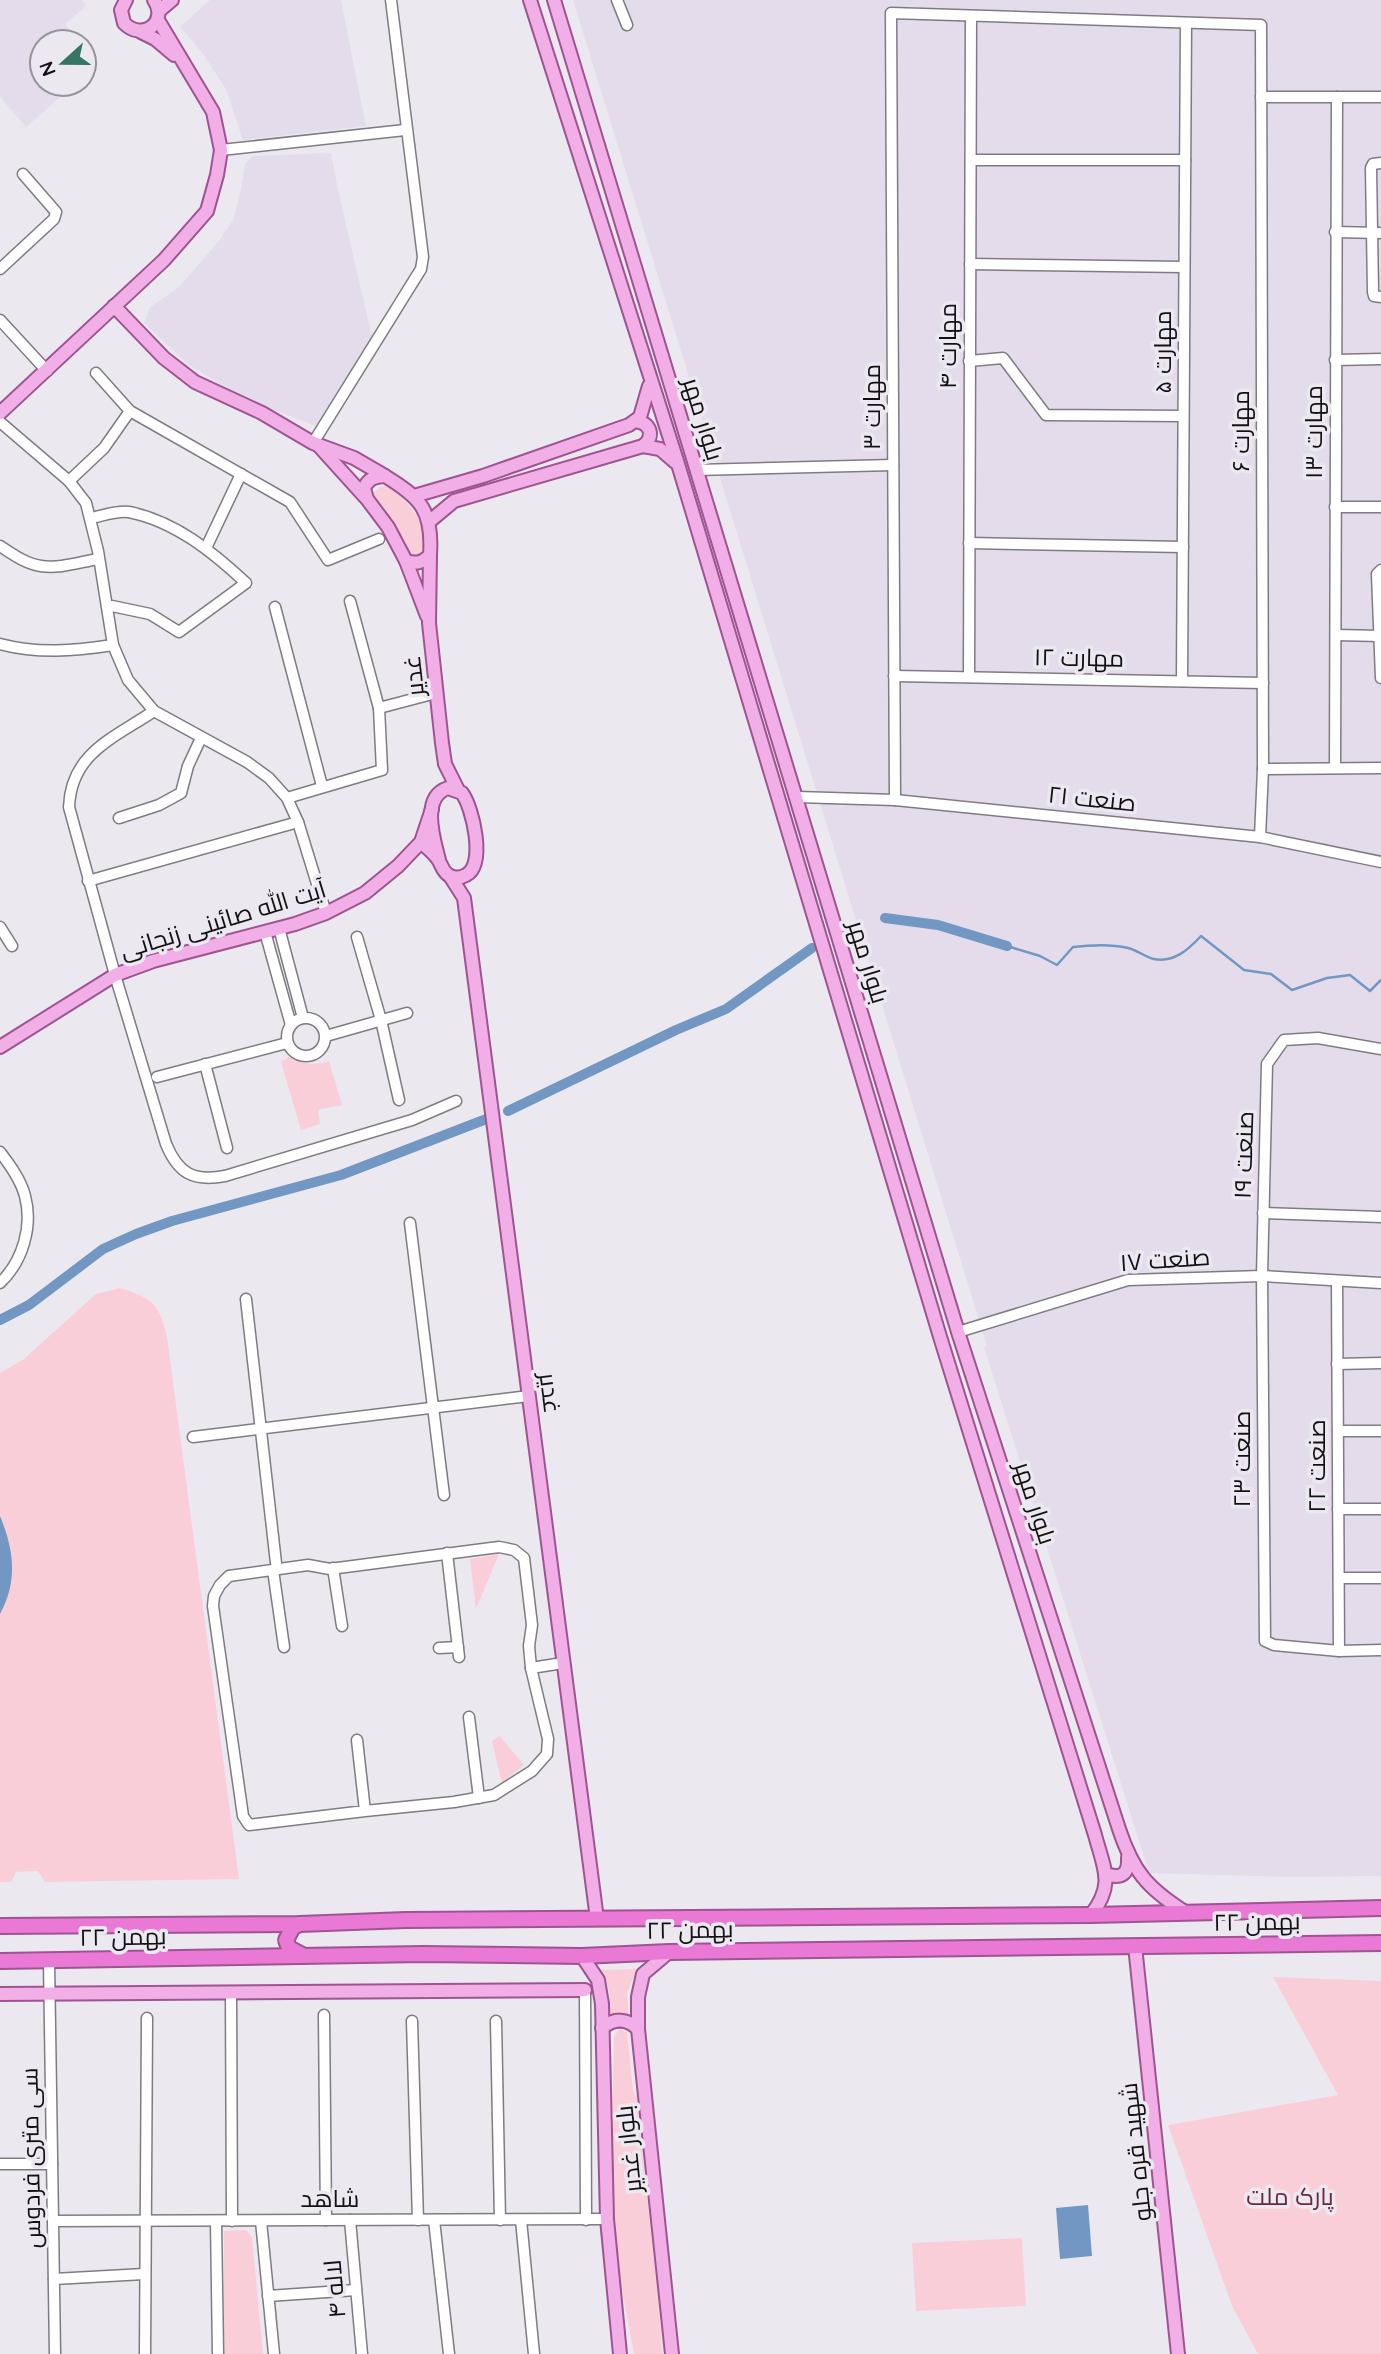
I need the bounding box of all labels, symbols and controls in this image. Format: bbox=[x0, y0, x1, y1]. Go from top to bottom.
north arrow bbox=[28, 28, 98, 98]
text: N bbox=[33, 58, 61, 80]
street label: مهارت ۴ bbox=[932, 303, 962, 389]
street label: مهارت ۵ bbox=[1147, 310, 1177, 394]
street label: مهارت ۳ bbox=[856, 364, 886, 450]
street label: بلوار مهر bbox=[677, 372, 731, 464]
street label: مهارت ۱۳ bbox=[1298, 385, 1328, 479]
street label: مهارت ۶ bbox=[1225, 390, 1255, 472]
street label: مهارت ۱۲ bbox=[1034, 641, 1124, 673]
street label: غدیر bbox=[396, 654, 430, 700]
street label: صنعت ۲۱ bbox=[1047, 778, 1138, 818]
street label: آیت الله صائینی زنجانی bbox=[116, 873, 330, 965]
street label: بلوار مهر bbox=[842, 915, 896, 1007]
street label: صنعت ۱۹ bbox=[1226, 1110, 1260, 1199]
street label: صنعت ۱۷ bbox=[1119, 1241, 1211, 1277]
street label: غدیر bbox=[533, 1369, 568, 1415]
street label: صنعت ۲۳ bbox=[1226, 1410, 1256, 1508]
street label: صنعت ۲۲ bbox=[1301, 1419, 1331, 1513]
street label: بلوار مهر bbox=[1008, 1456, 1063, 1548]
street label: ۲۲ بهمن bbox=[1213, 1905, 1301, 1937]
street label: ۲۲ بهمن bbox=[646, 1913, 734, 1945]
street label: ۲۲ بهمن bbox=[79, 1920, 167, 1952]
street label: سی متری فردوس bbox=[13, 2067, 47, 2249]
street label: شهید قره جلو bbox=[1113, 2081, 1157, 2223]
street label: بلوار غدیر bbox=[609, 2104, 648, 2196]
park label: پارک ملت bbox=[1246, 2181, 1334, 2213]
street label: شاهد bbox=[301, 2183, 359, 2213]
street label: لاله ۴ bbox=[317, 2259, 351, 2319]

